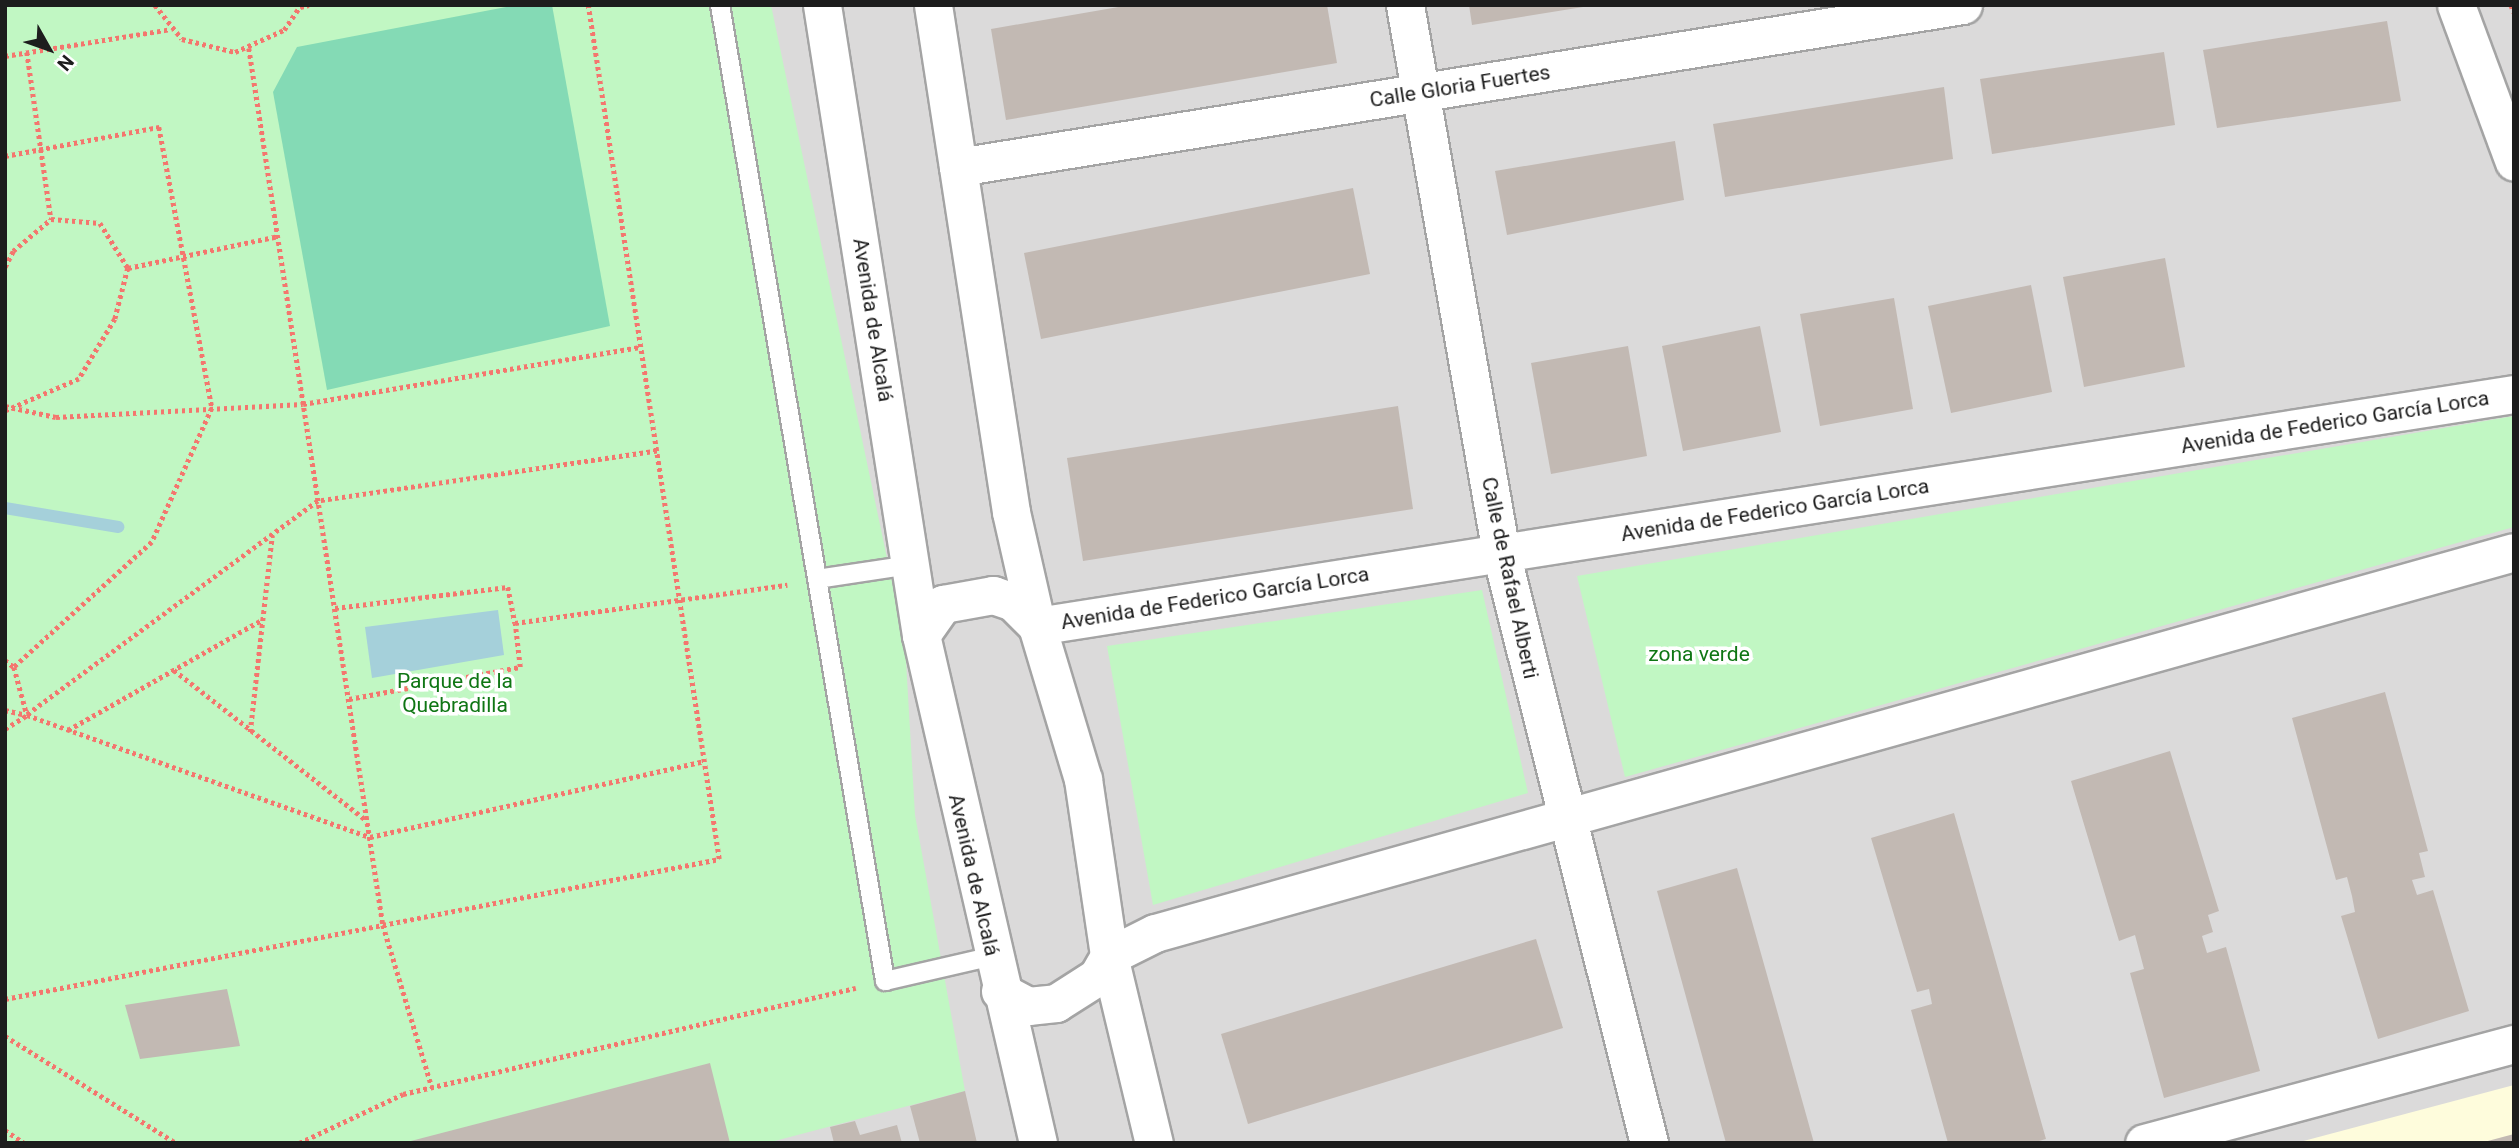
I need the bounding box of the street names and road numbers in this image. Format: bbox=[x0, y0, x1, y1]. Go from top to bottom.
street label: Calle Gloria Fuertes bbox=[1368, 59, 1552, 113]
street label: Avenida de Alcalá bbox=[848, 236, 898, 404]
street label: Avenida de Federico García Lorca bbox=[2179, 385, 2491, 459]
street label: Avenida de Federico García Lorca bbox=[1619, 473, 1931, 547]
street label: Calle de Rafael Alberti bbox=[1476, 475, 1544, 681]
street label: Avenida de Federico García Lorca bbox=[1059, 561, 1371, 635]
street label: Avenida de Alcalá bbox=[943, 792, 1005, 958]

